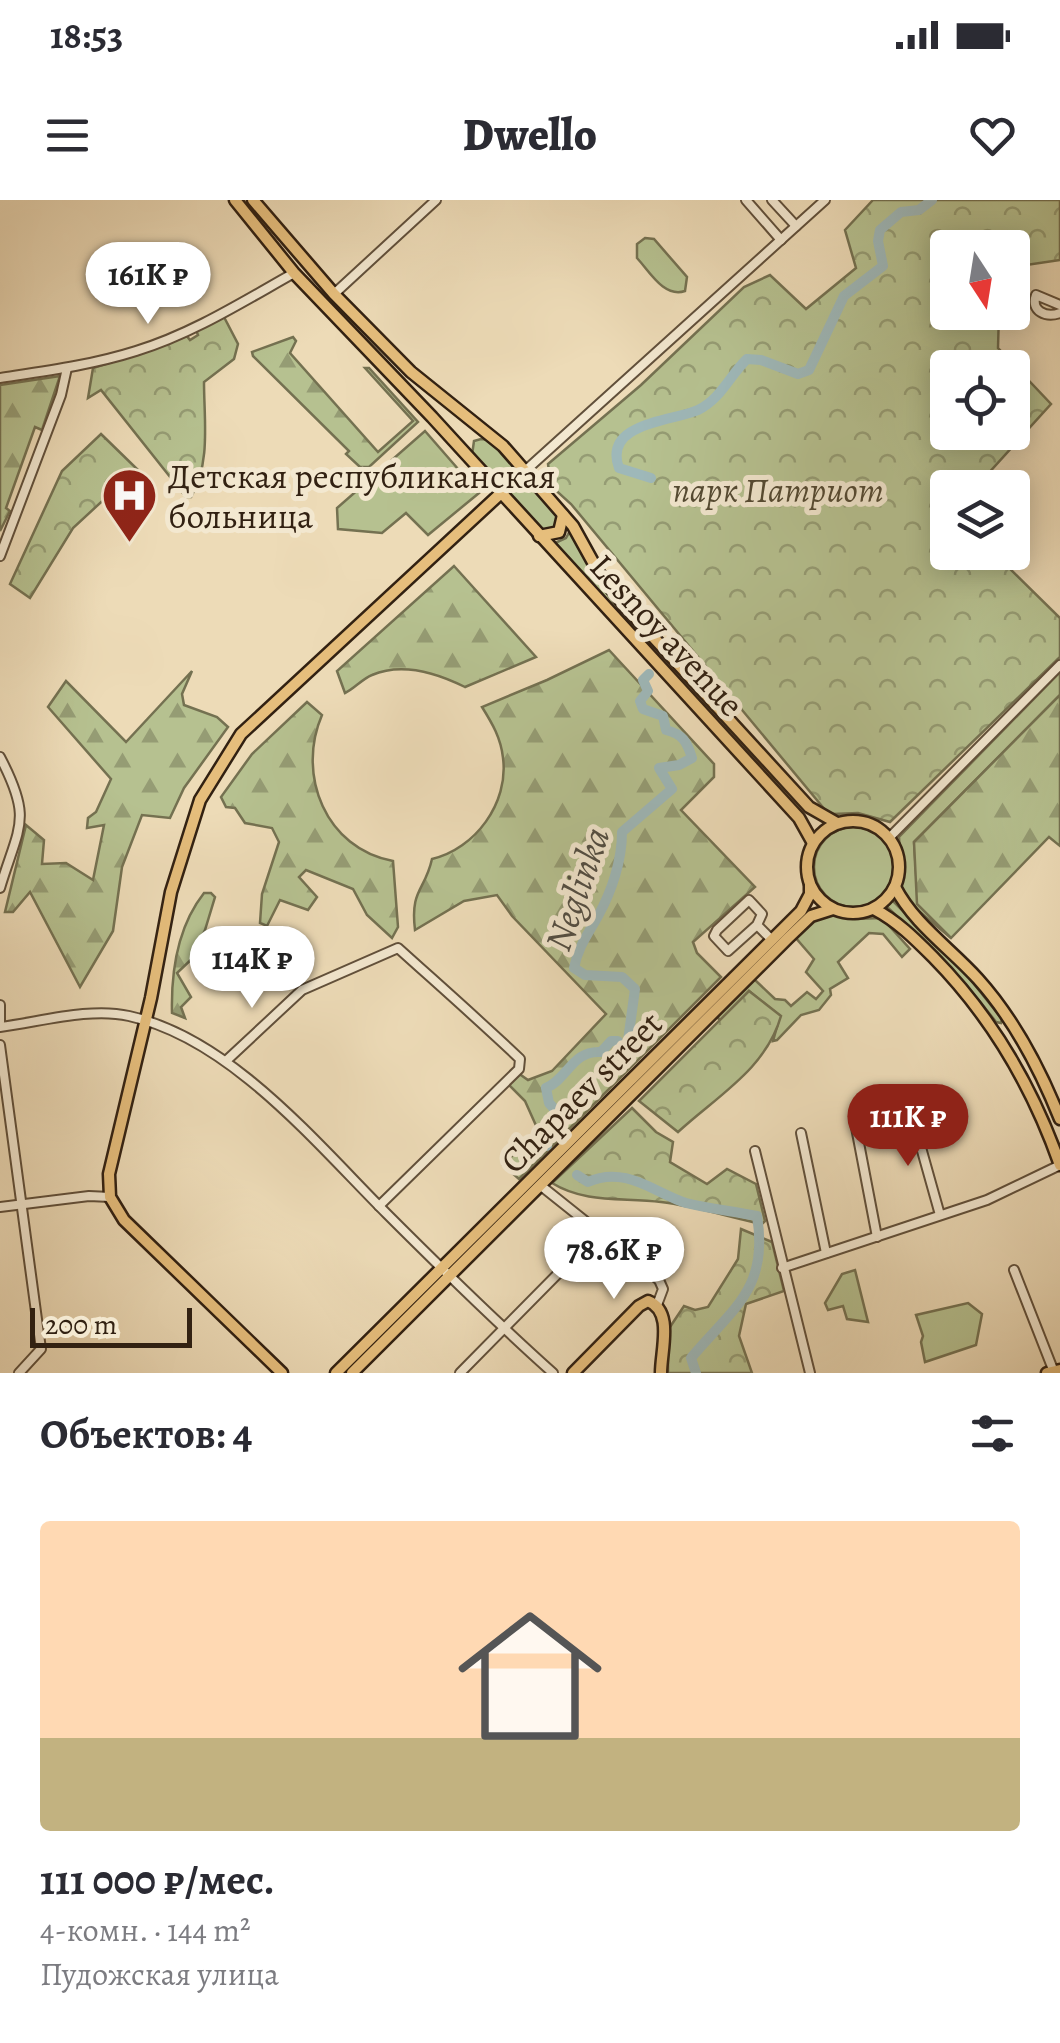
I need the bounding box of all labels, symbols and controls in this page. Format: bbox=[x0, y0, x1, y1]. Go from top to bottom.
text: 18:53 bbox=[50, 9, 123, 61]
text: Dwello bbox=[463, 104, 597, 166]
icon: menu bbox=[40, 108, 95, 163]
icon: heart bbox=[965, 108, 1020, 163]
north arrow bbox=[930, 230, 1030, 330]
map controls bbox=[930, 230, 1030, 570]
pin: 161K ₽ bbox=[67, 242, 229, 327]
text: 161K ₽ bbox=[108, 252, 188, 296]
button: locate bbox=[930, 350, 1030, 450]
place label: Детская республиканская больница bbox=[168, 452, 556, 540]
hospital icon: Детская республиканская больница bbox=[99, 466, 159, 545]
park label: парк Патриот bbox=[672, 466, 884, 514]
button: layers bbox=[930, 470, 1030, 570]
street label: Lesnoy avenue bbox=[579, 543, 755, 727]
water label: Neglinka bbox=[532, 820, 622, 958]
pin: 114K ₽ bbox=[171, 926, 333, 1011]
text: 114K ₽ bbox=[212, 936, 292, 980]
street label: Chapaev street bbox=[489, 1000, 673, 1184]
pin: 111K ₽ bbox=[827, 1084, 989, 1169]
text: 111K ₽ bbox=[869, 1094, 947, 1138]
pin: 78.6K ₽ bbox=[522, 1217, 706, 1302]
text: 78.6K ₽ bbox=[566, 1227, 662, 1271]
scale bar bbox=[30, 1303, 192, 1348]
text: 200 m bbox=[45, 1306, 117, 1344]
text: Объектов: 4 bbox=[40, 1405, 252, 1462]
icon: filters bbox=[965, 1406, 1020, 1461]
icon: home bbox=[440, 1586, 620, 1766]
text: 111 000 ₽/мес. bbox=[40, 1851, 275, 1908]
text: 4-комн. · 144 m² bbox=[40, 1908, 250, 1952]
text: Пудожская улица bbox=[40, 1952, 279, 1996]

